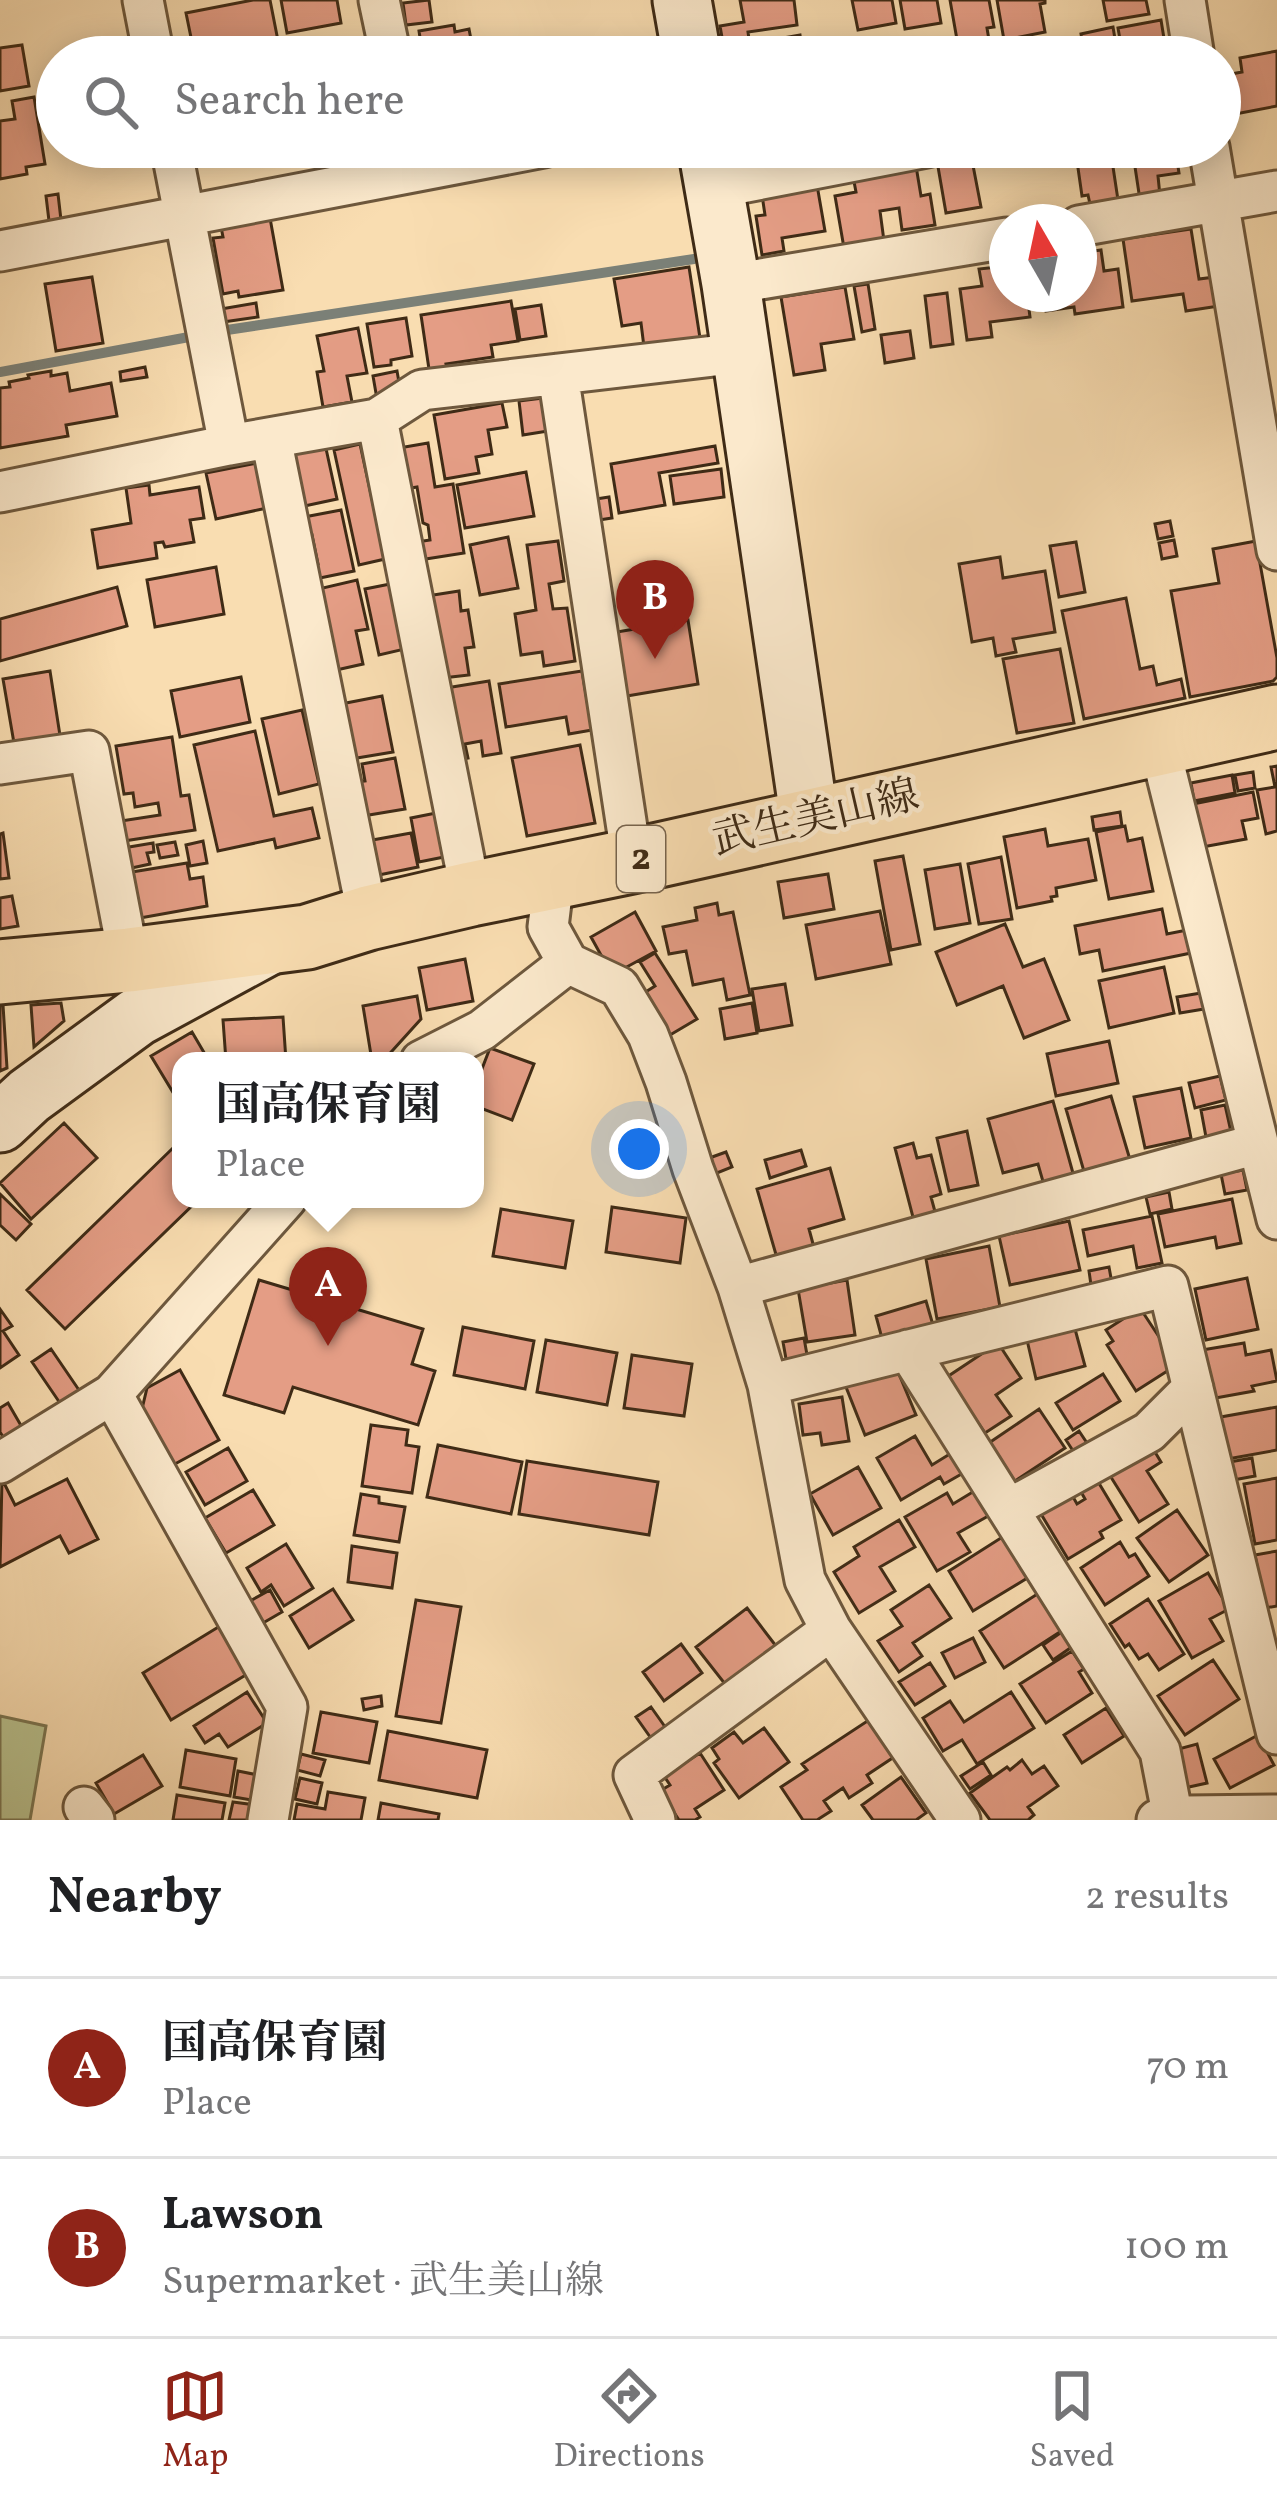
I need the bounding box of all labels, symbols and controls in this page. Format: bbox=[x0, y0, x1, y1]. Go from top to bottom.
search box bbox=[36, 36, 1241, 168]
icon: search bbox=[78, 69, 144, 135]
text: Search here bbox=[174, 71, 405, 134]
north arrow bbox=[989, 204, 1097, 312]
pin: B bbox=[616, 560, 694, 659]
street label: 武生美山線 bbox=[707, 768, 925, 872]
road number: 2 bbox=[617, 826, 665, 892]
popup bbox=[172, 1052, 484, 1208]
text: 国高保育園 bbox=[215, 1076, 441, 1139]
your location bbox=[609, 1119, 669, 1179]
text: Place bbox=[215, 1139, 305, 1193]
pin: A bbox=[289, 1247, 367, 1346]
text: Nearby bbox=[48, 1863, 222, 1934]
text: 2 results bbox=[1085, 1871, 1229, 1925]
text: 国高保育園 bbox=[162, 2014, 387, 2077]
text: A bbox=[73, 2041, 101, 2095]
text: 70 m bbox=[1146, 2041, 1229, 2095]
text: Place bbox=[162, 2077, 252, 2131]
text: Lawson bbox=[162, 2185, 324, 2248]
text: B bbox=[74, 2221, 100, 2275]
text: 100 m bbox=[1124, 2221, 1229, 2275]
text: Supermarket · 武生美山線 bbox=[162, 2256, 604, 2310]
tab: Map bbox=[162, 2363, 229, 2481]
tab: Directions bbox=[553, 2363, 705, 2481]
tab: Saved bbox=[1030, 2363, 1115, 2481]

